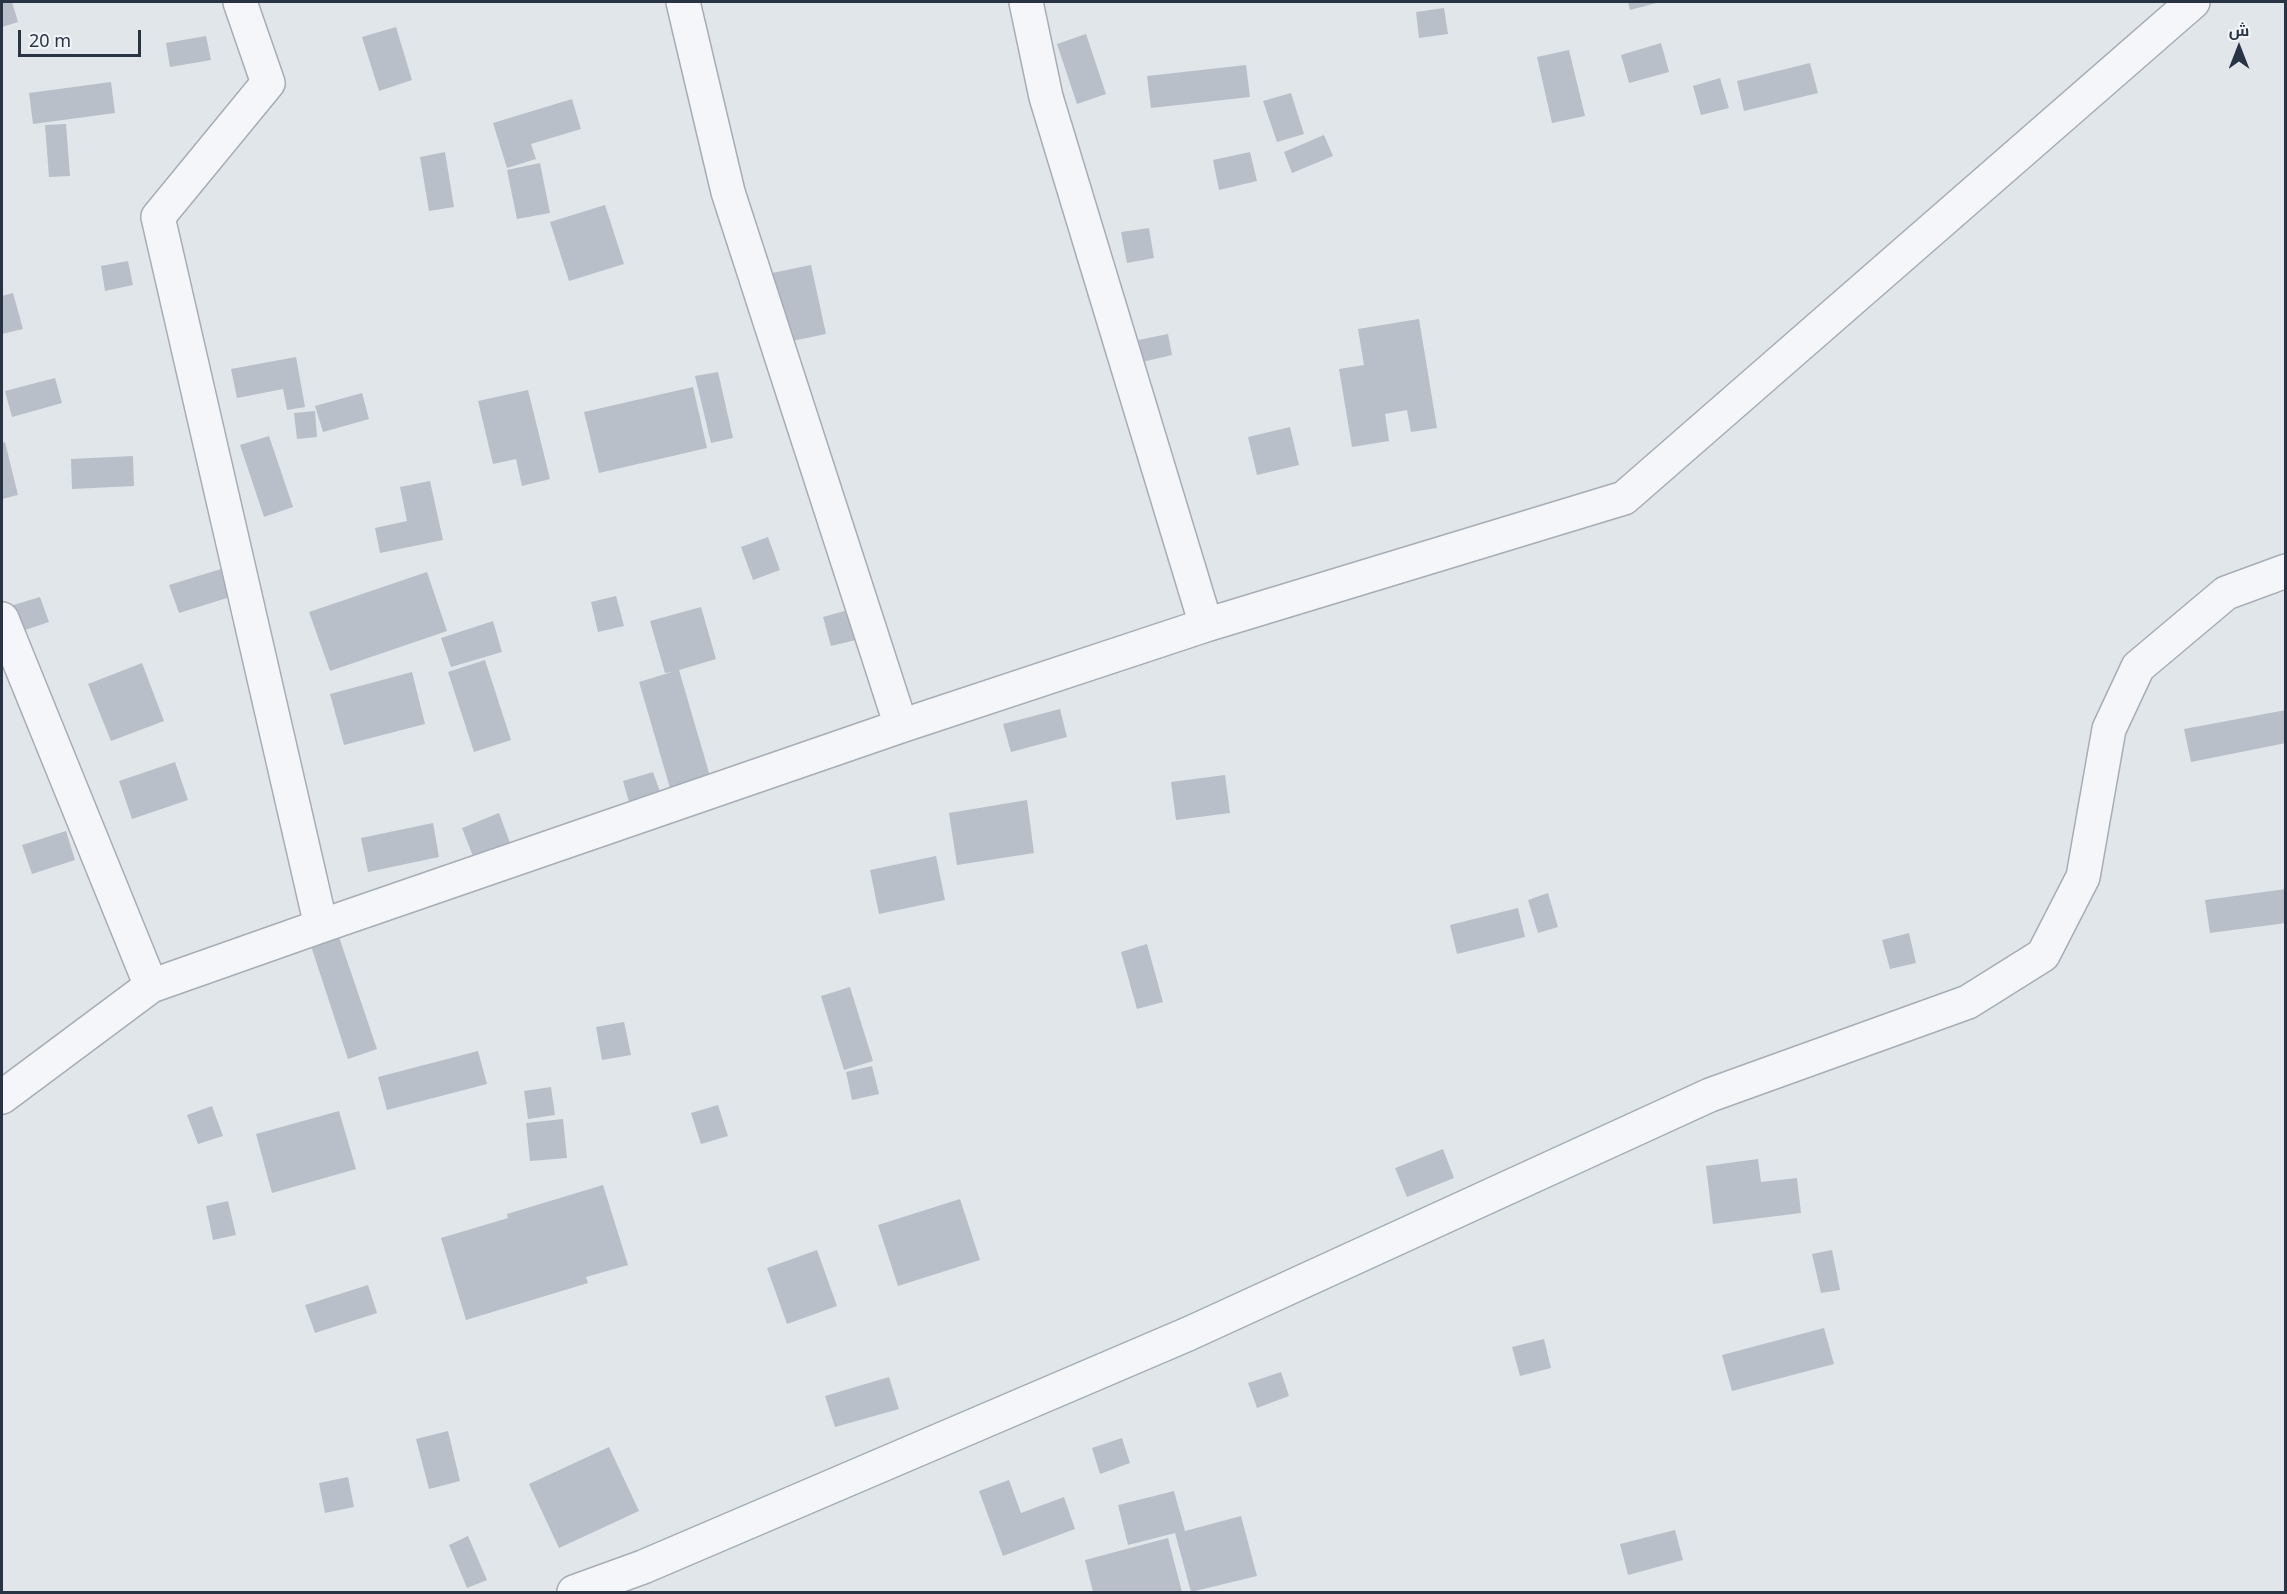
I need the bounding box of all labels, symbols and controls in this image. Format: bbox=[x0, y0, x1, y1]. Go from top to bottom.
scale bar bbox=[21, 18, 144, 56]
north arrow bbox=[2209, 18, 2269, 78]
text: ش bbox=[2229, 19, 2249, 41]
text: 20 m bbox=[29, 28, 71, 52]

